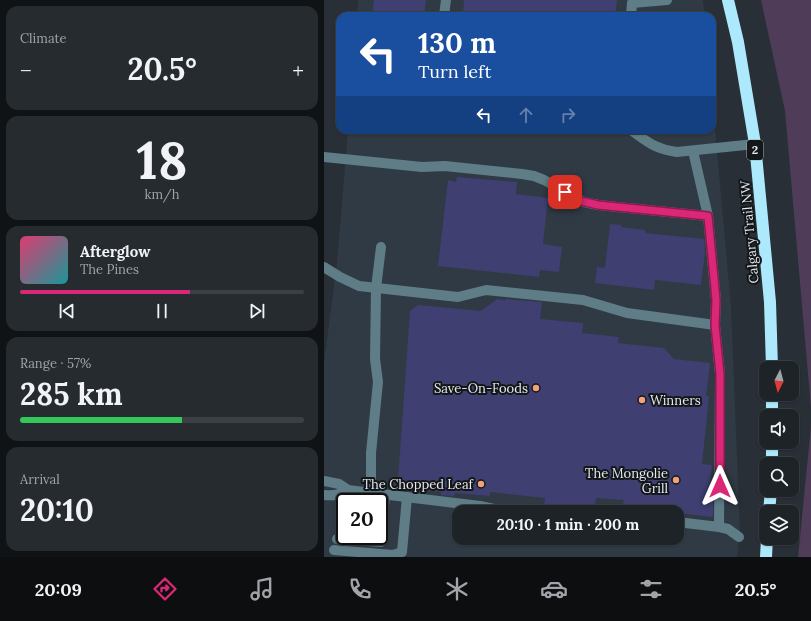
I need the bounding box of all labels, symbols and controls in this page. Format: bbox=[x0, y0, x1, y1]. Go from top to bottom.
text: 130 m bbox=[418, 25, 496, 61]
icon: left bbox=[352, 28, 404, 80]
text: Climate bbox=[20, 30, 67, 47]
text: 20.5° bbox=[127, 50, 197, 88]
text: − bbox=[20, 56, 32, 84]
text: + bbox=[292, 56, 304, 84]
text: Turn left bbox=[418, 60, 491, 83]
icon: left bbox=[473, 104, 495, 126]
icon: ahead bbox=[515, 104, 537, 126]
icon: right bbox=[557, 104, 579, 126]
text: 18 bbox=[137, 127, 187, 193]
road number: 2 bbox=[747, 140, 763, 160]
pin bbox=[548, 175, 582, 209]
street label: Calgary Trail NW bbox=[736, 179, 762, 284]
icon: arrive bbox=[554, 181, 576, 203]
text: km/h bbox=[144, 186, 180, 203]
text: Afterglow bbox=[80, 242, 150, 261]
text: The Pines bbox=[80, 261, 139, 278]
icon: previous bbox=[56, 300, 78, 322]
icon: pause bbox=[151, 300, 173, 322]
icon: next bbox=[246, 300, 268, 322]
text: Range · 57% bbox=[20, 355, 91, 372]
north arrow bbox=[759, 361, 799, 401]
map controls bbox=[759, 361, 799, 545]
text: 285 km bbox=[20, 375, 123, 413]
place label: Save-On-Foods bbox=[434, 380, 528, 397]
marker: Save-On-Foods bbox=[531, 383, 541, 393]
place label: Winners bbox=[650, 392, 701, 409]
marker: Winners bbox=[637, 395, 647, 405]
button: sound bbox=[759, 409, 799, 449]
button: search bbox=[759, 457, 799, 497]
place label: The Mongolie Grill bbox=[585, 465, 668, 497]
position arrow bbox=[699, 465, 741, 507]
text: Arrival bbox=[20, 471, 60, 488]
marker: The Mongolie Grill bbox=[671, 475, 681, 485]
place label: The Chopped Leaf bbox=[363, 476, 475, 493]
marker: The Chopped Leaf bbox=[476, 479, 486, 489]
text: 20:10 bbox=[20, 491, 94, 529]
speed limit sign: 20 bbox=[336, 493, 388, 545]
button: layers bbox=[759, 505, 799, 545]
text: 20:10 · 1 min · 200 m bbox=[497, 515, 639, 534]
icon: directions bbox=[151, 575, 179, 603]
icon: music bbox=[248, 575, 276, 603]
icon: phone bbox=[346, 575, 374, 603]
icon: climate bbox=[443, 575, 471, 603]
icon: car bbox=[540, 575, 568, 603]
icon: filters bbox=[637, 575, 665, 603]
text: 20:09 bbox=[35, 578, 82, 601]
text: 20.5° bbox=[735, 578, 776, 601]

